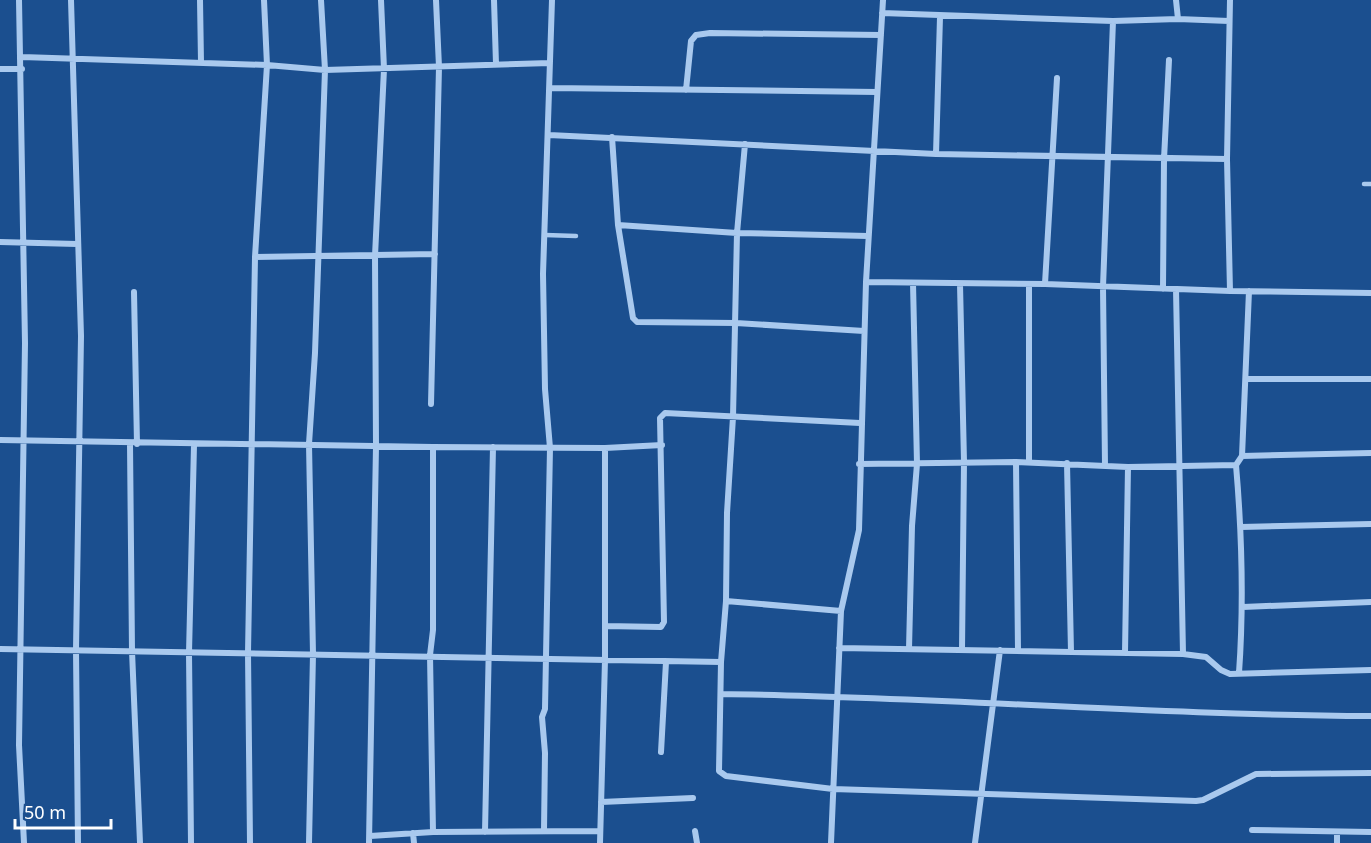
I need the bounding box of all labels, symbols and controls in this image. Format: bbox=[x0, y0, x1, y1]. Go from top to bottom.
scale bar bbox=[15, 792, 111, 830]
text: 50 m bbox=[24, 800, 66, 824]

